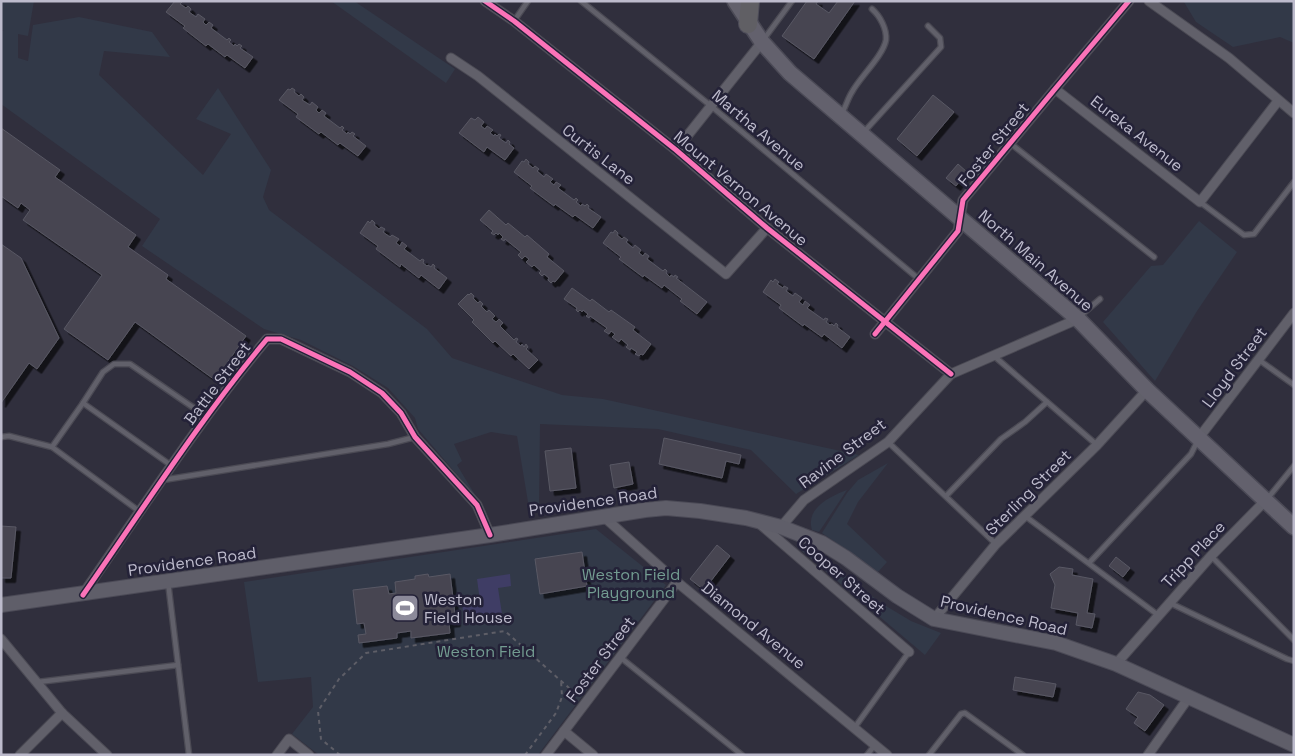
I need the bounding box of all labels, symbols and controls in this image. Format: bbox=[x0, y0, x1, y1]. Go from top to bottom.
street label: Martha Avenue bbox=[708, 85, 810, 176]
street label: Eureka Avenue bbox=[1086, 91, 1187, 176]
street label: Foster Street bbox=[953, 98, 1034, 191]
street label: Curtis Lane bbox=[558, 119, 639, 189]
street label: Mount Vernon Avenue bbox=[669, 126, 812, 251]
street label: North Main Avenue bbox=[974, 205, 1097, 316]
street label: Lloyd Street bbox=[1197, 323, 1272, 412]
street label: Battle Street bbox=[179, 338, 255, 429]
street label: Ravine Street bbox=[795, 414, 890, 493]
street label: Sterling Street bbox=[981, 445, 1076, 540]
street label: Providence Road bbox=[527, 482, 659, 521]
street label: Tripp Place bbox=[1157, 516, 1230, 592]
street label: Cooper Street bbox=[794, 532, 890, 619]
street label: Providence Road bbox=[126, 542, 258, 581]
park label: Weston Field Playground bbox=[582, 564, 680, 603]
street label: Diamond Avenue bbox=[697, 577, 810, 674]
place label: Weston Field House bbox=[424, 589, 512, 628]
street label: Providence Road bbox=[938, 591, 1069, 640]
sports icon: Weston Field House bbox=[390, 593, 420, 623]
street label: Foster Street bbox=[561, 612, 640, 706]
park label: Weston Field bbox=[437, 641, 535, 662]

